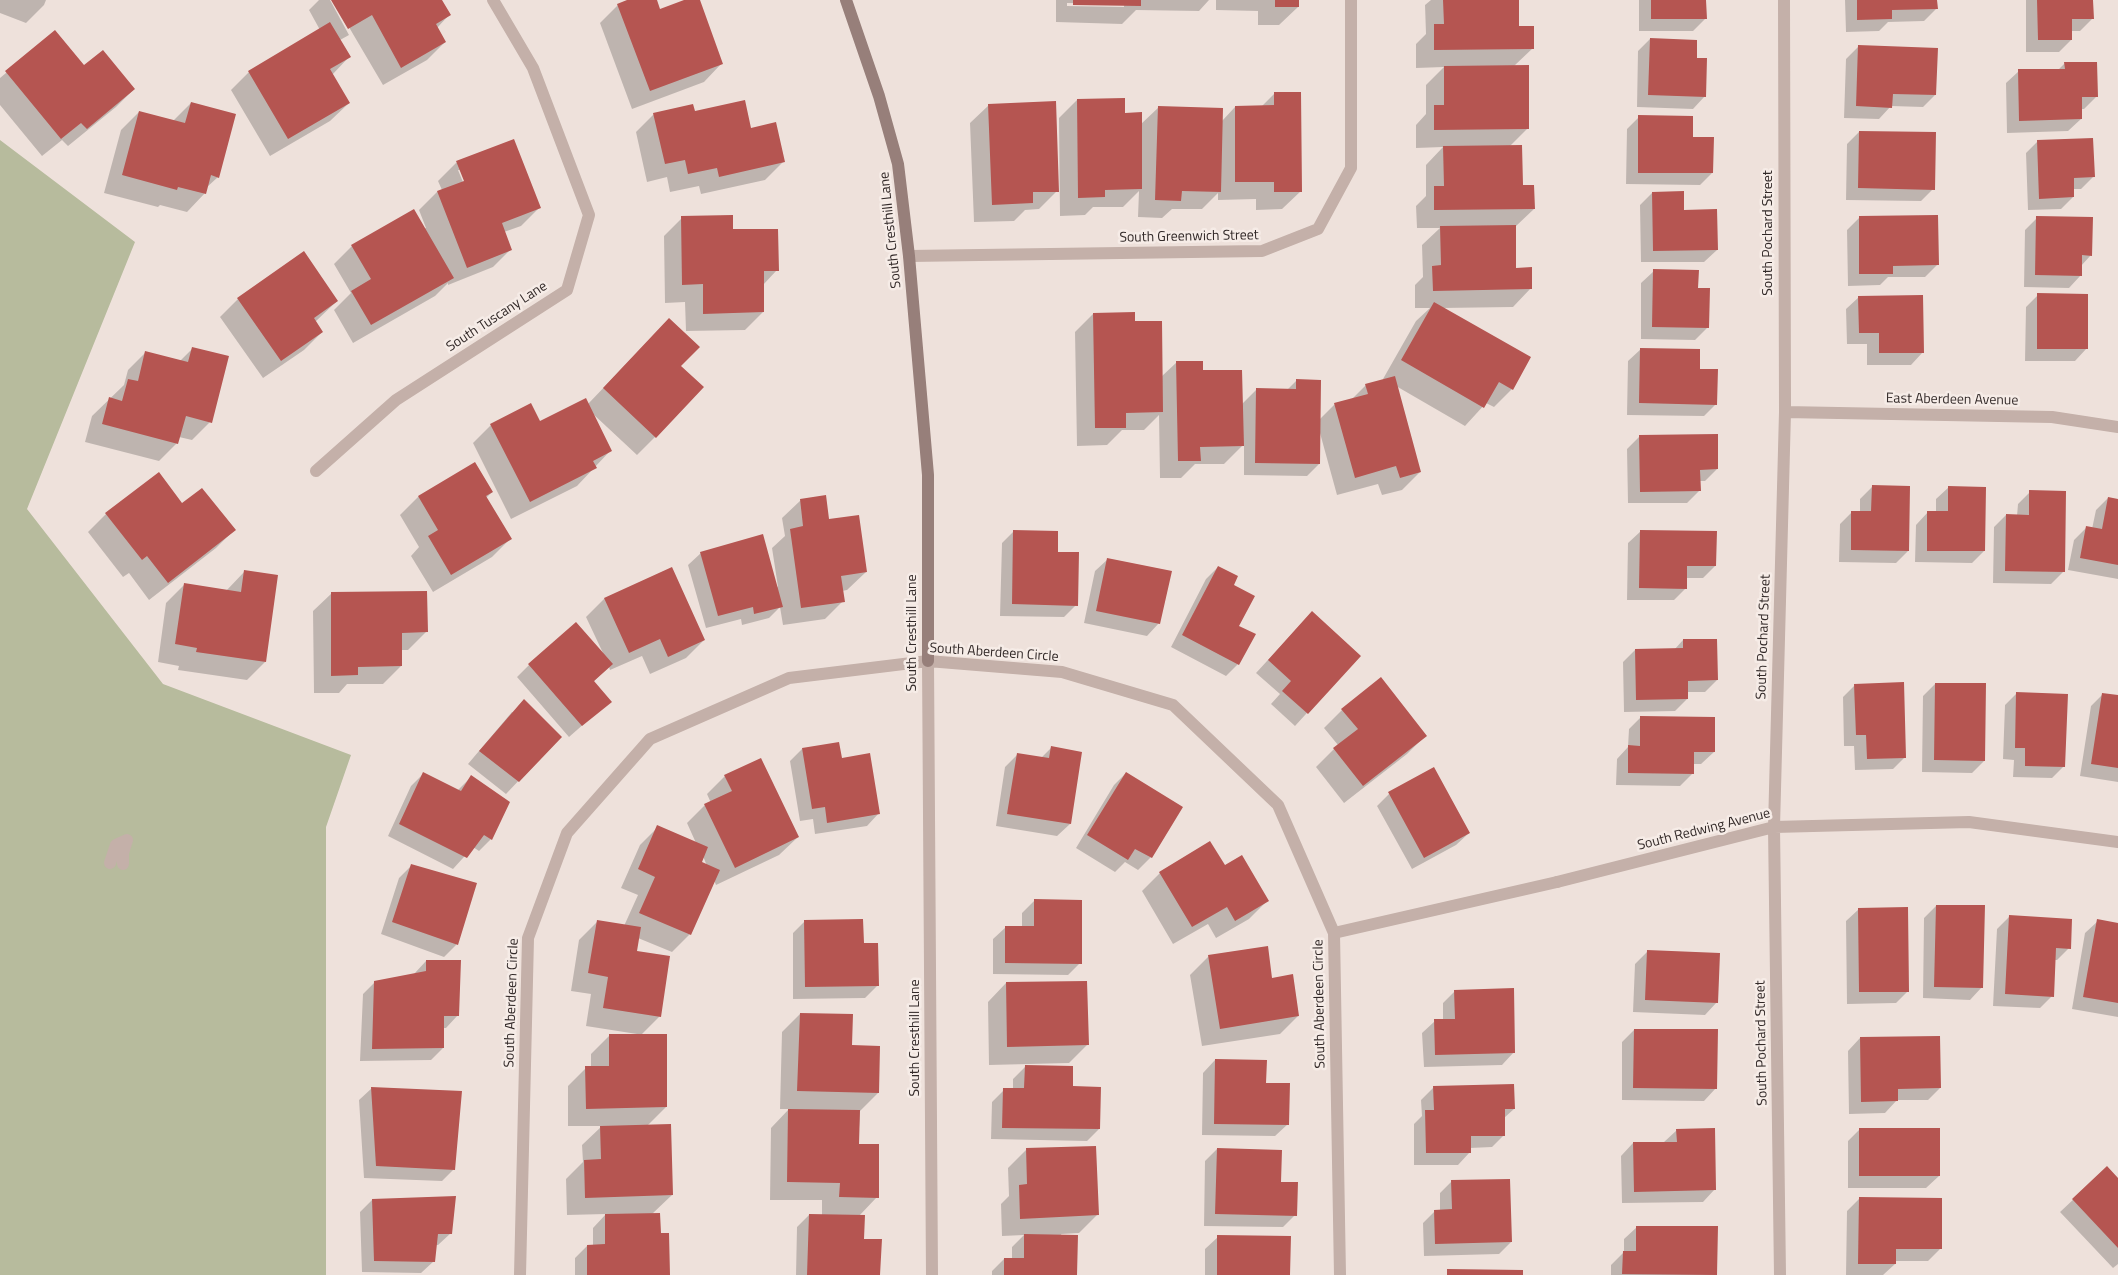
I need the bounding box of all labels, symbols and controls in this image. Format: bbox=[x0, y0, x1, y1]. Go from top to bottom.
street label: South Pochard Street bbox=[1761, 170, 1777, 296]
street label: South Cresthill Lane bbox=[877, 171, 905, 289]
street label: South Greenwich Street bbox=[1119, 227, 1259, 247]
street label: South Tuscany Lane bbox=[443, 278, 551, 356]
street label: East Aberdeen Avenue bbox=[1886, 390, 2018, 410]
street label: South Cresthill Lane bbox=[905, 574, 921, 692]
street label: South Pochard Street bbox=[1753, 574, 1775, 700]
street label: South Aberdeen Circle bbox=[929, 640, 1059, 666]
street label: South Redwing Avenue bbox=[1636, 805, 1772, 855]
street label: South Aberdeen Circle bbox=[501, 938, 523, 1068]
street label: South Aberdeen Circle bbox=[1310, 939, 1330, 1069]
street label: South Cresthill Lane bbox=[908, 979, 924, 1097]
street label: South Pochard Street bbox=[1753, 980, 1771, 1106]

